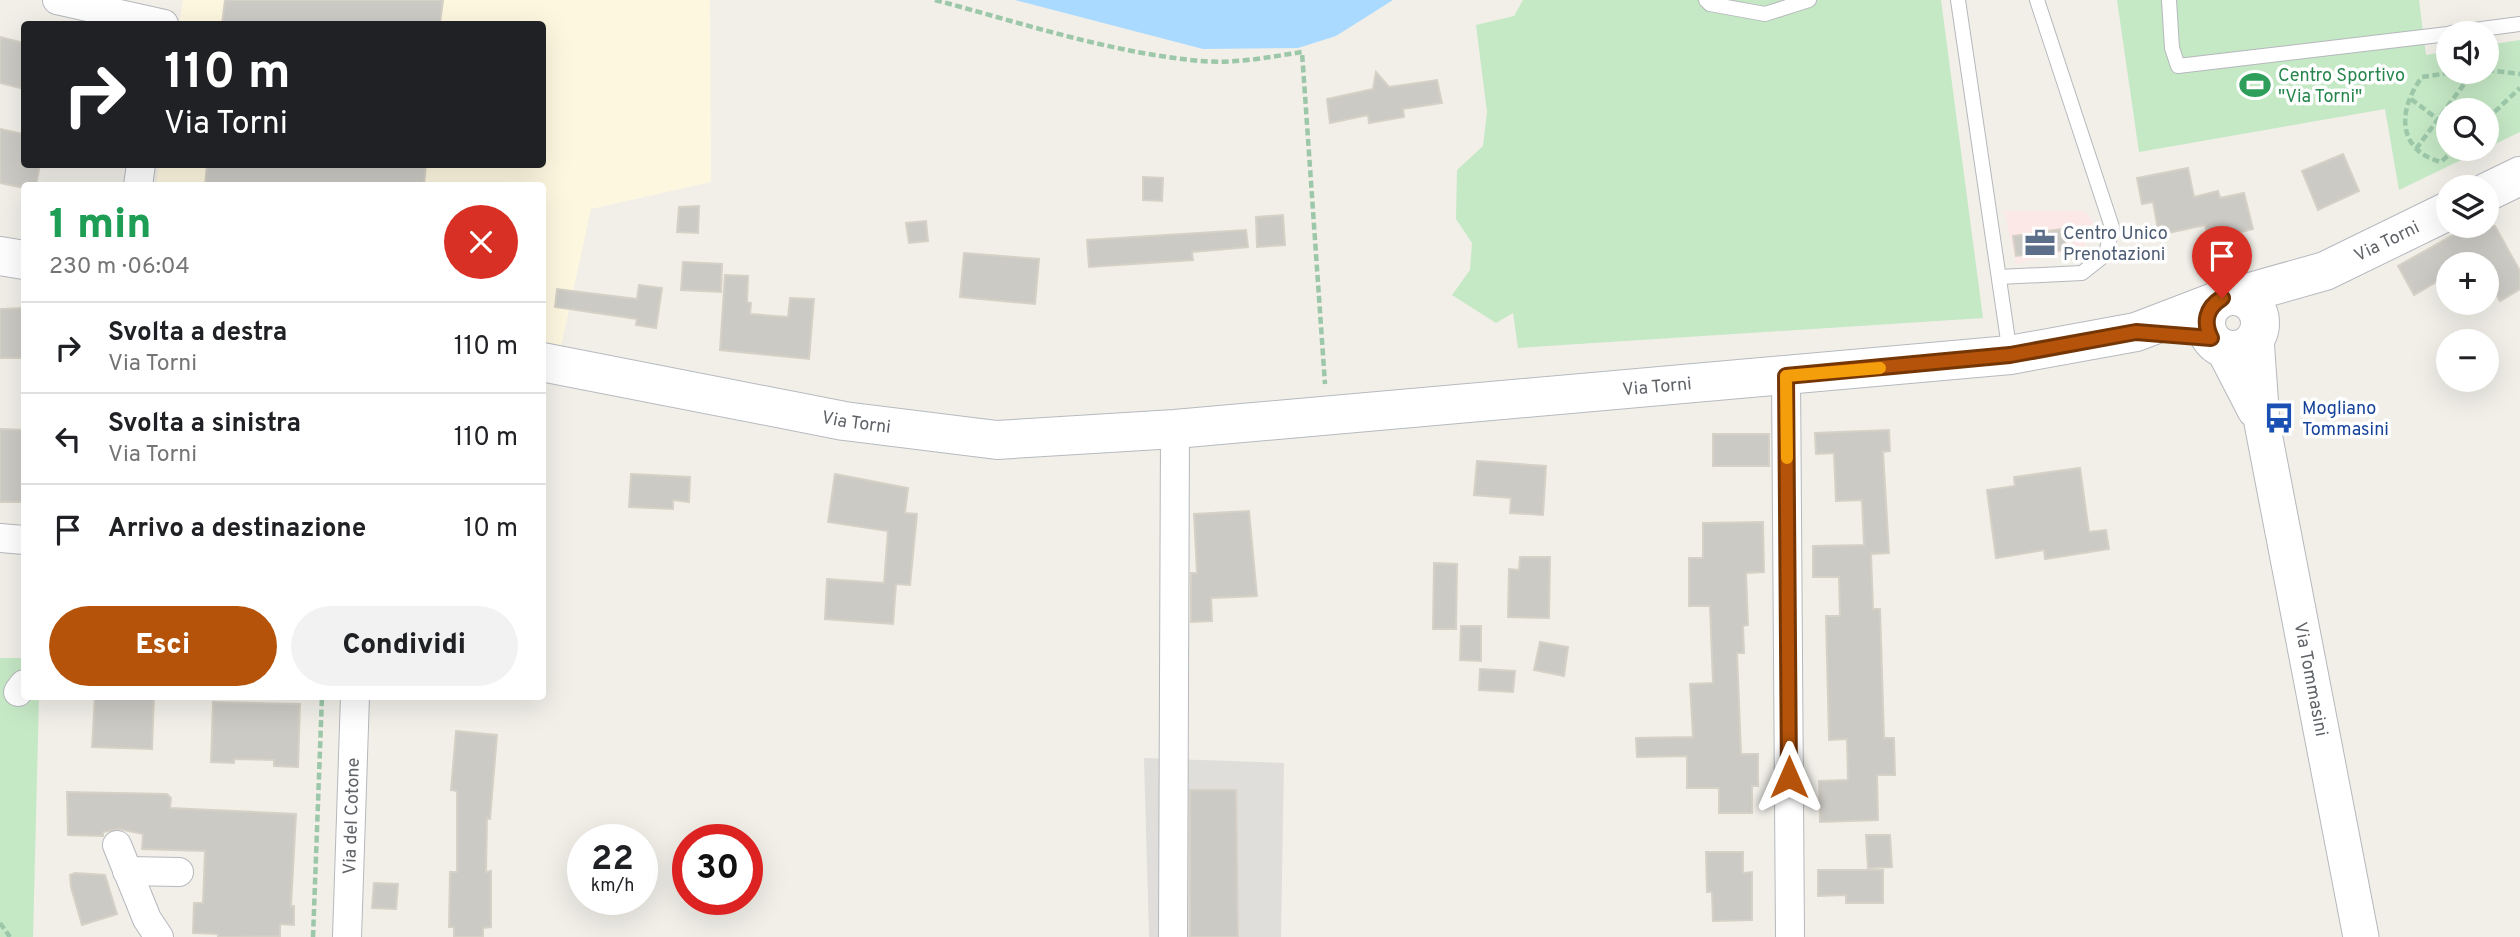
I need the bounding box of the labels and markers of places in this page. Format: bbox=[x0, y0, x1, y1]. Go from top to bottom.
place label: Centro Sportivo "Via Torni" bbox=[2278, 65, 2405, 109]
sports icon: Centro Sportivo "Via Torni" bbox=[2238, 68, 2272, 102]
place label: Centro Unico Prenotazioni bbox=[2063, 223, 2168, 267]
office icon: Centro Unico Prenotazioni bbox=[2023, 226, 2057, 260]
pin bbox=[2192, 226, 2252, 298]
place label: Mogliano Tommasini bbox=[2302, 398, 2389, 442]
bus stop icon: Mogliano Tommasini bbox=[2262, 401, 2296, 435]

